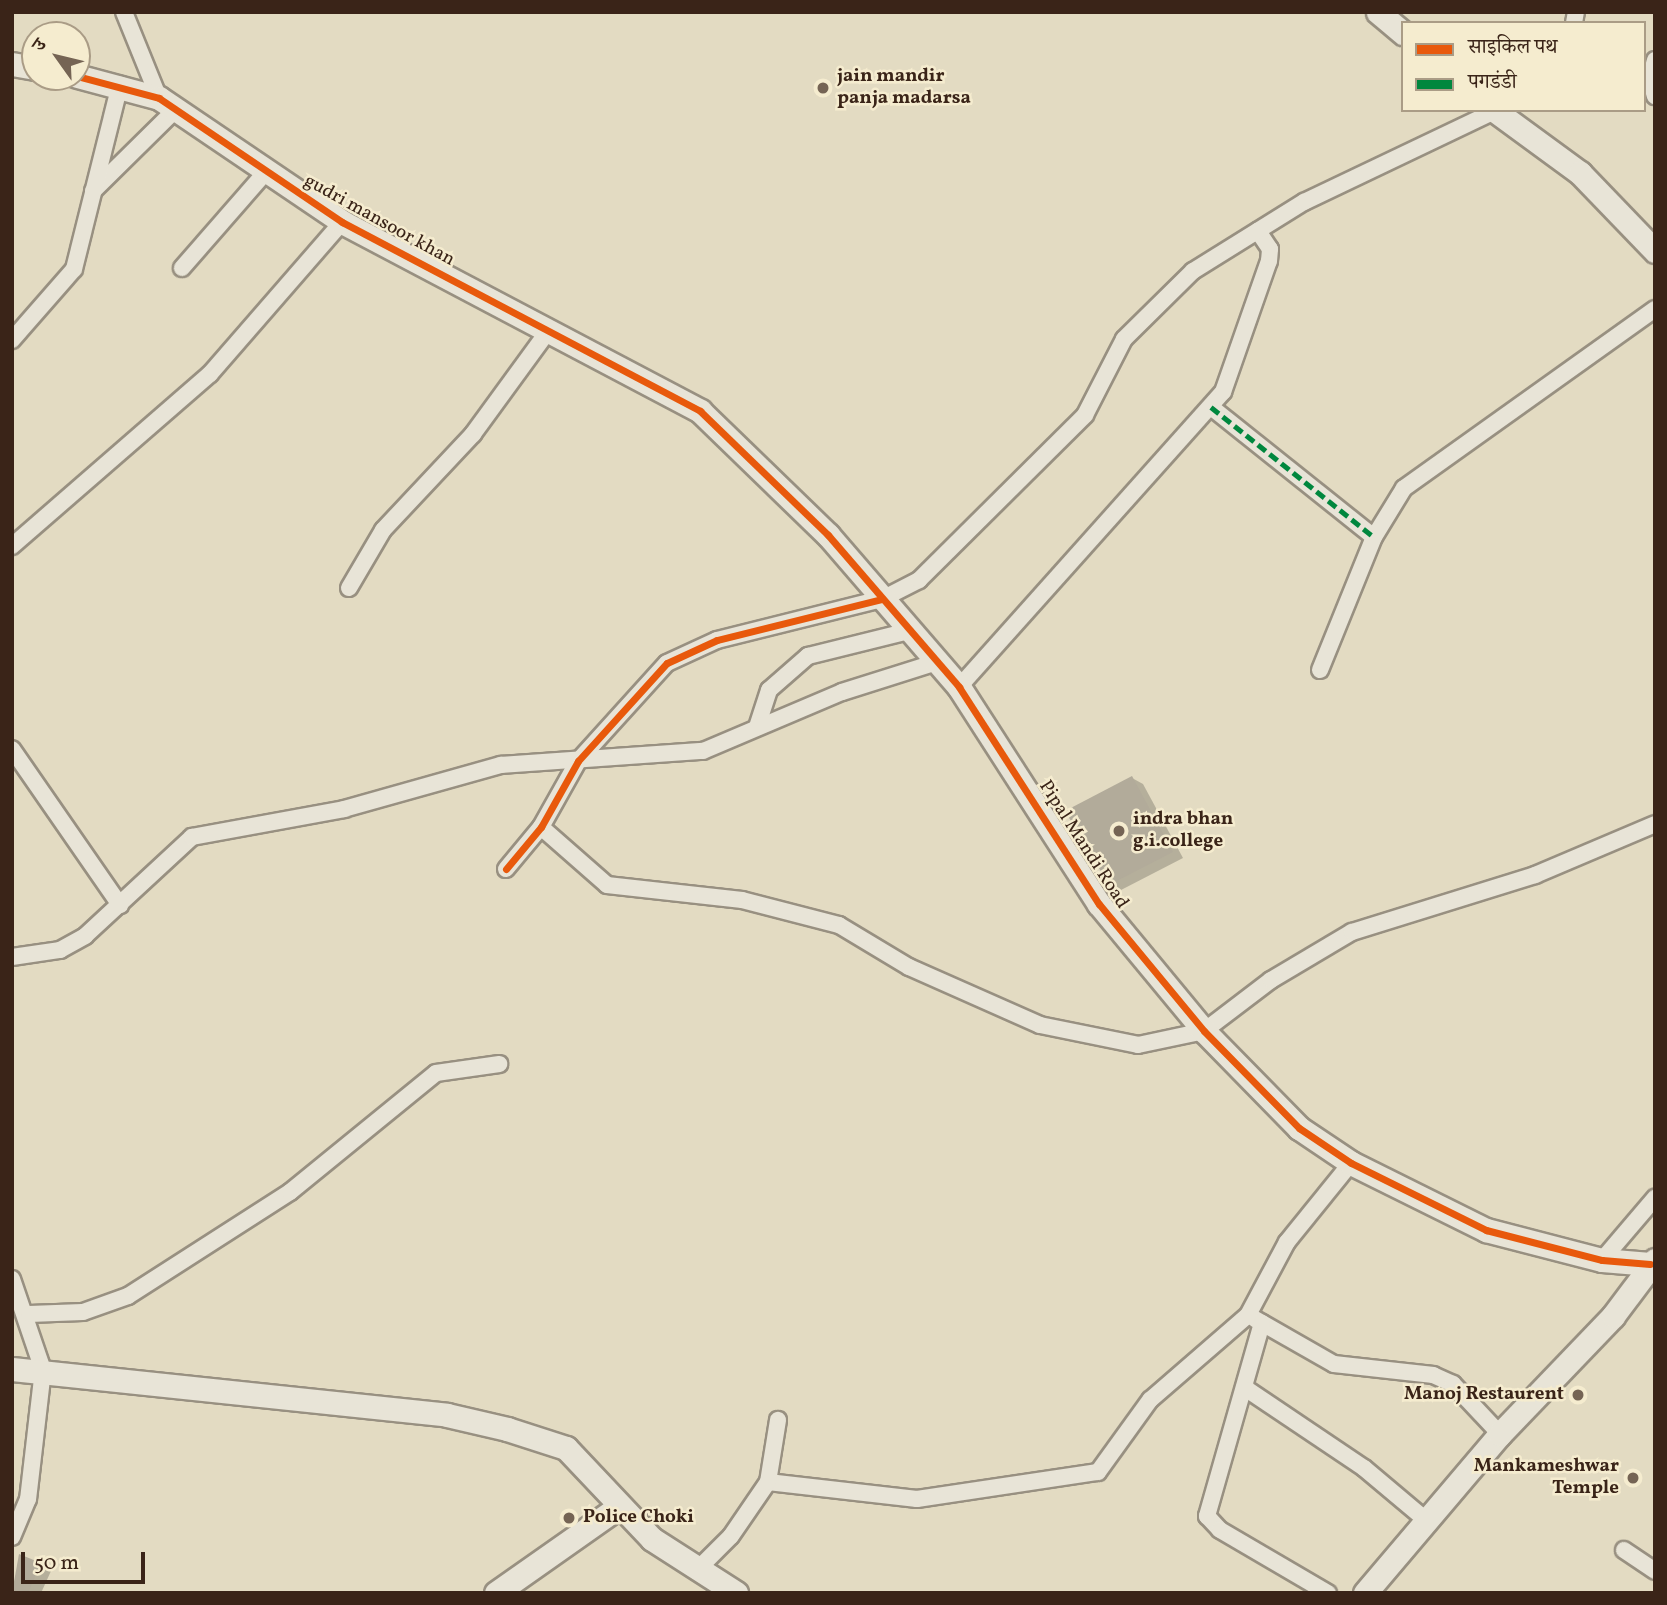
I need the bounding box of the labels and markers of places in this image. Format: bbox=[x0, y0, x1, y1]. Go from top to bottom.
place label: jain mandir panja madarsa bbox=[837, 66, 971, 110]
marker: jain mandir panja madarsa bbox=[815, 80, 831, 96]
place label: indra bhan g.i.college bbox=[1133, 809, 1233, 853]
marker: indra bhan g.i.college bbox=[1111, 823, 1127, 839]
place label: Manoj Restaurent bbox=[1404, 1384, 1564, 1406]
marker: Manoj Restaurent bbox=[1570, 1387, 1586, 1403]
place label: Mankameshwar Temple bbox=[1474, 1456, 1619, 1500]
marker: Mankameshwar Temple bbox=[1625, 1470, 1641, 1486]
place label: Police Choki bbox=[583, 1507, 694, 1529]
marker: Police Choki bbox=[561, 1510, 577, 1526]

